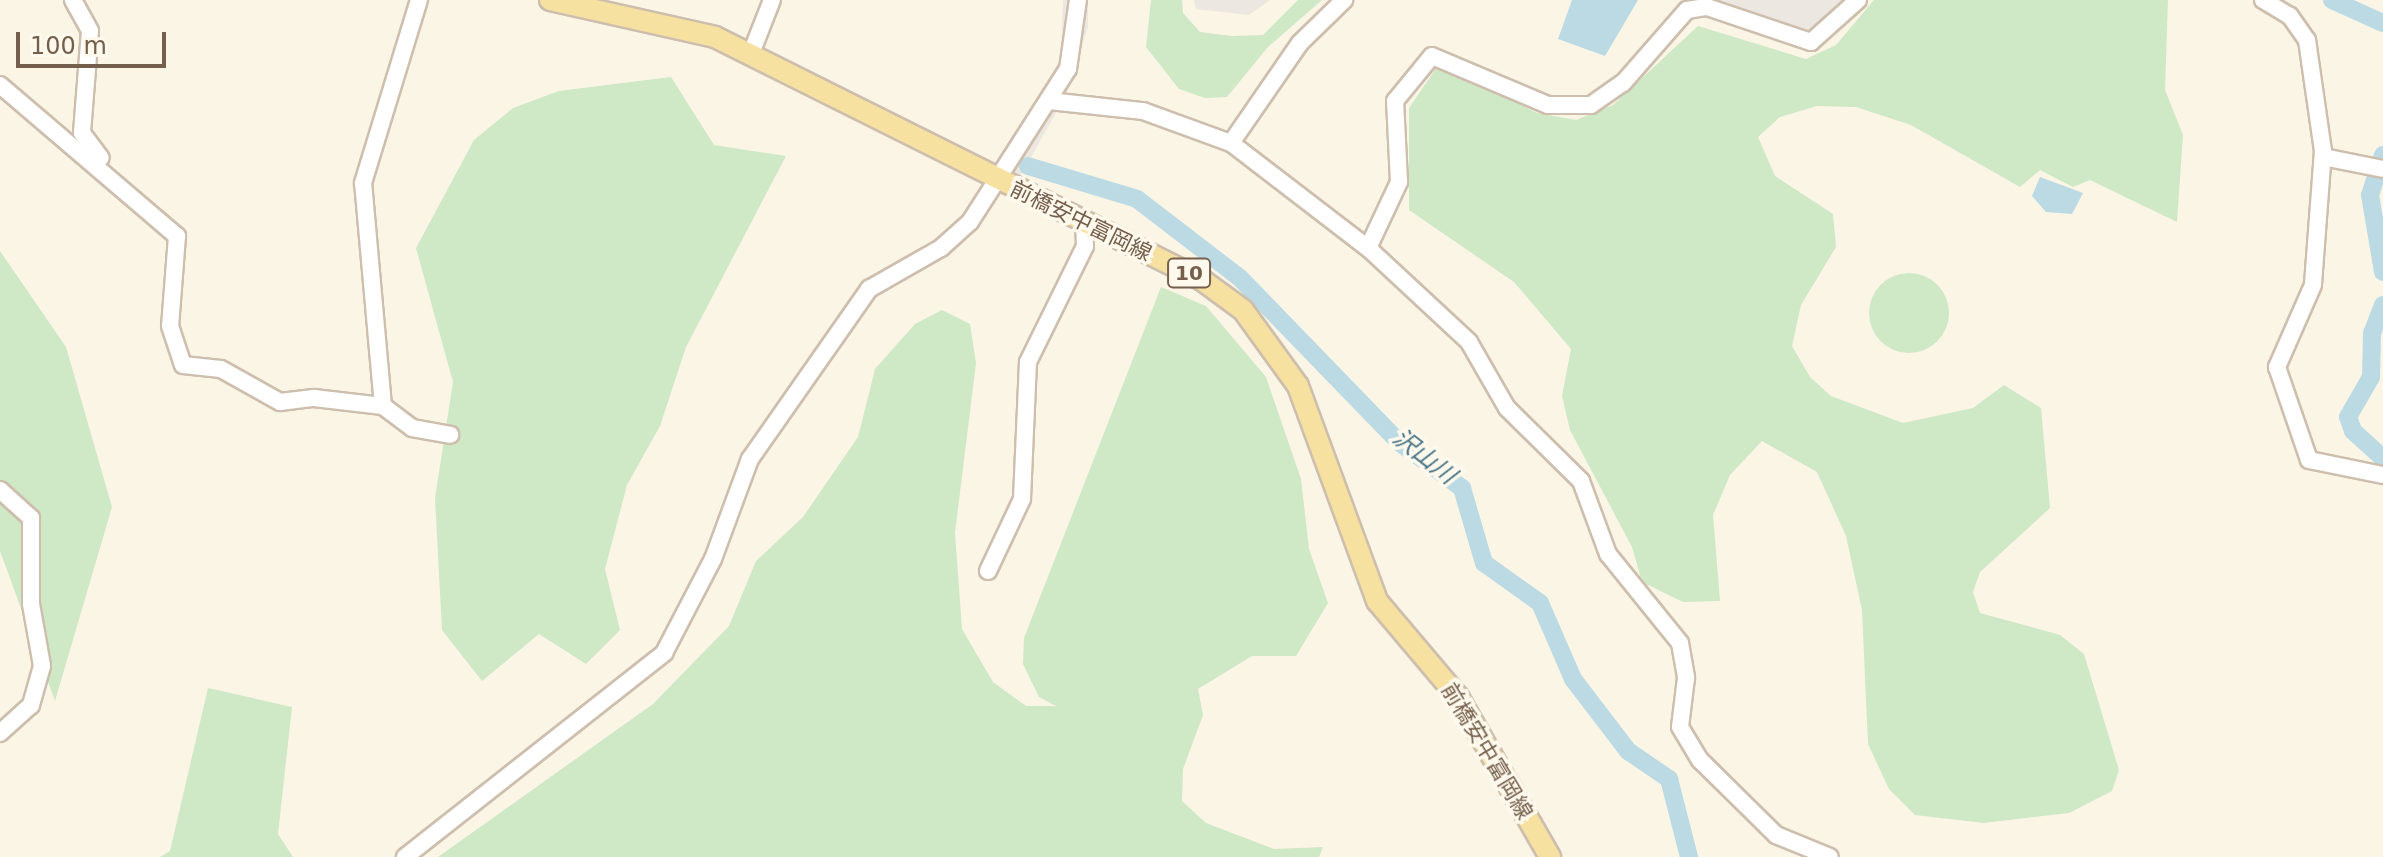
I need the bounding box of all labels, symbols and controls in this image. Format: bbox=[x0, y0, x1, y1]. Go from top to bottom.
scale bar bbox=[20, 16, 170, 66]
text: 100 m bbox=[30, 32, 107, 60]
street label: 前橋安中富岡線 bbox=[1006, 175, 1156, 267]
road number: 10 bbox=[1167, 257, 1211, 289]
water label: 沢山川 bbox=[1387, 423, 1461, 491]
street label: 前橋安中富岡線 bbox=[1436, 678, 1538, 824]

